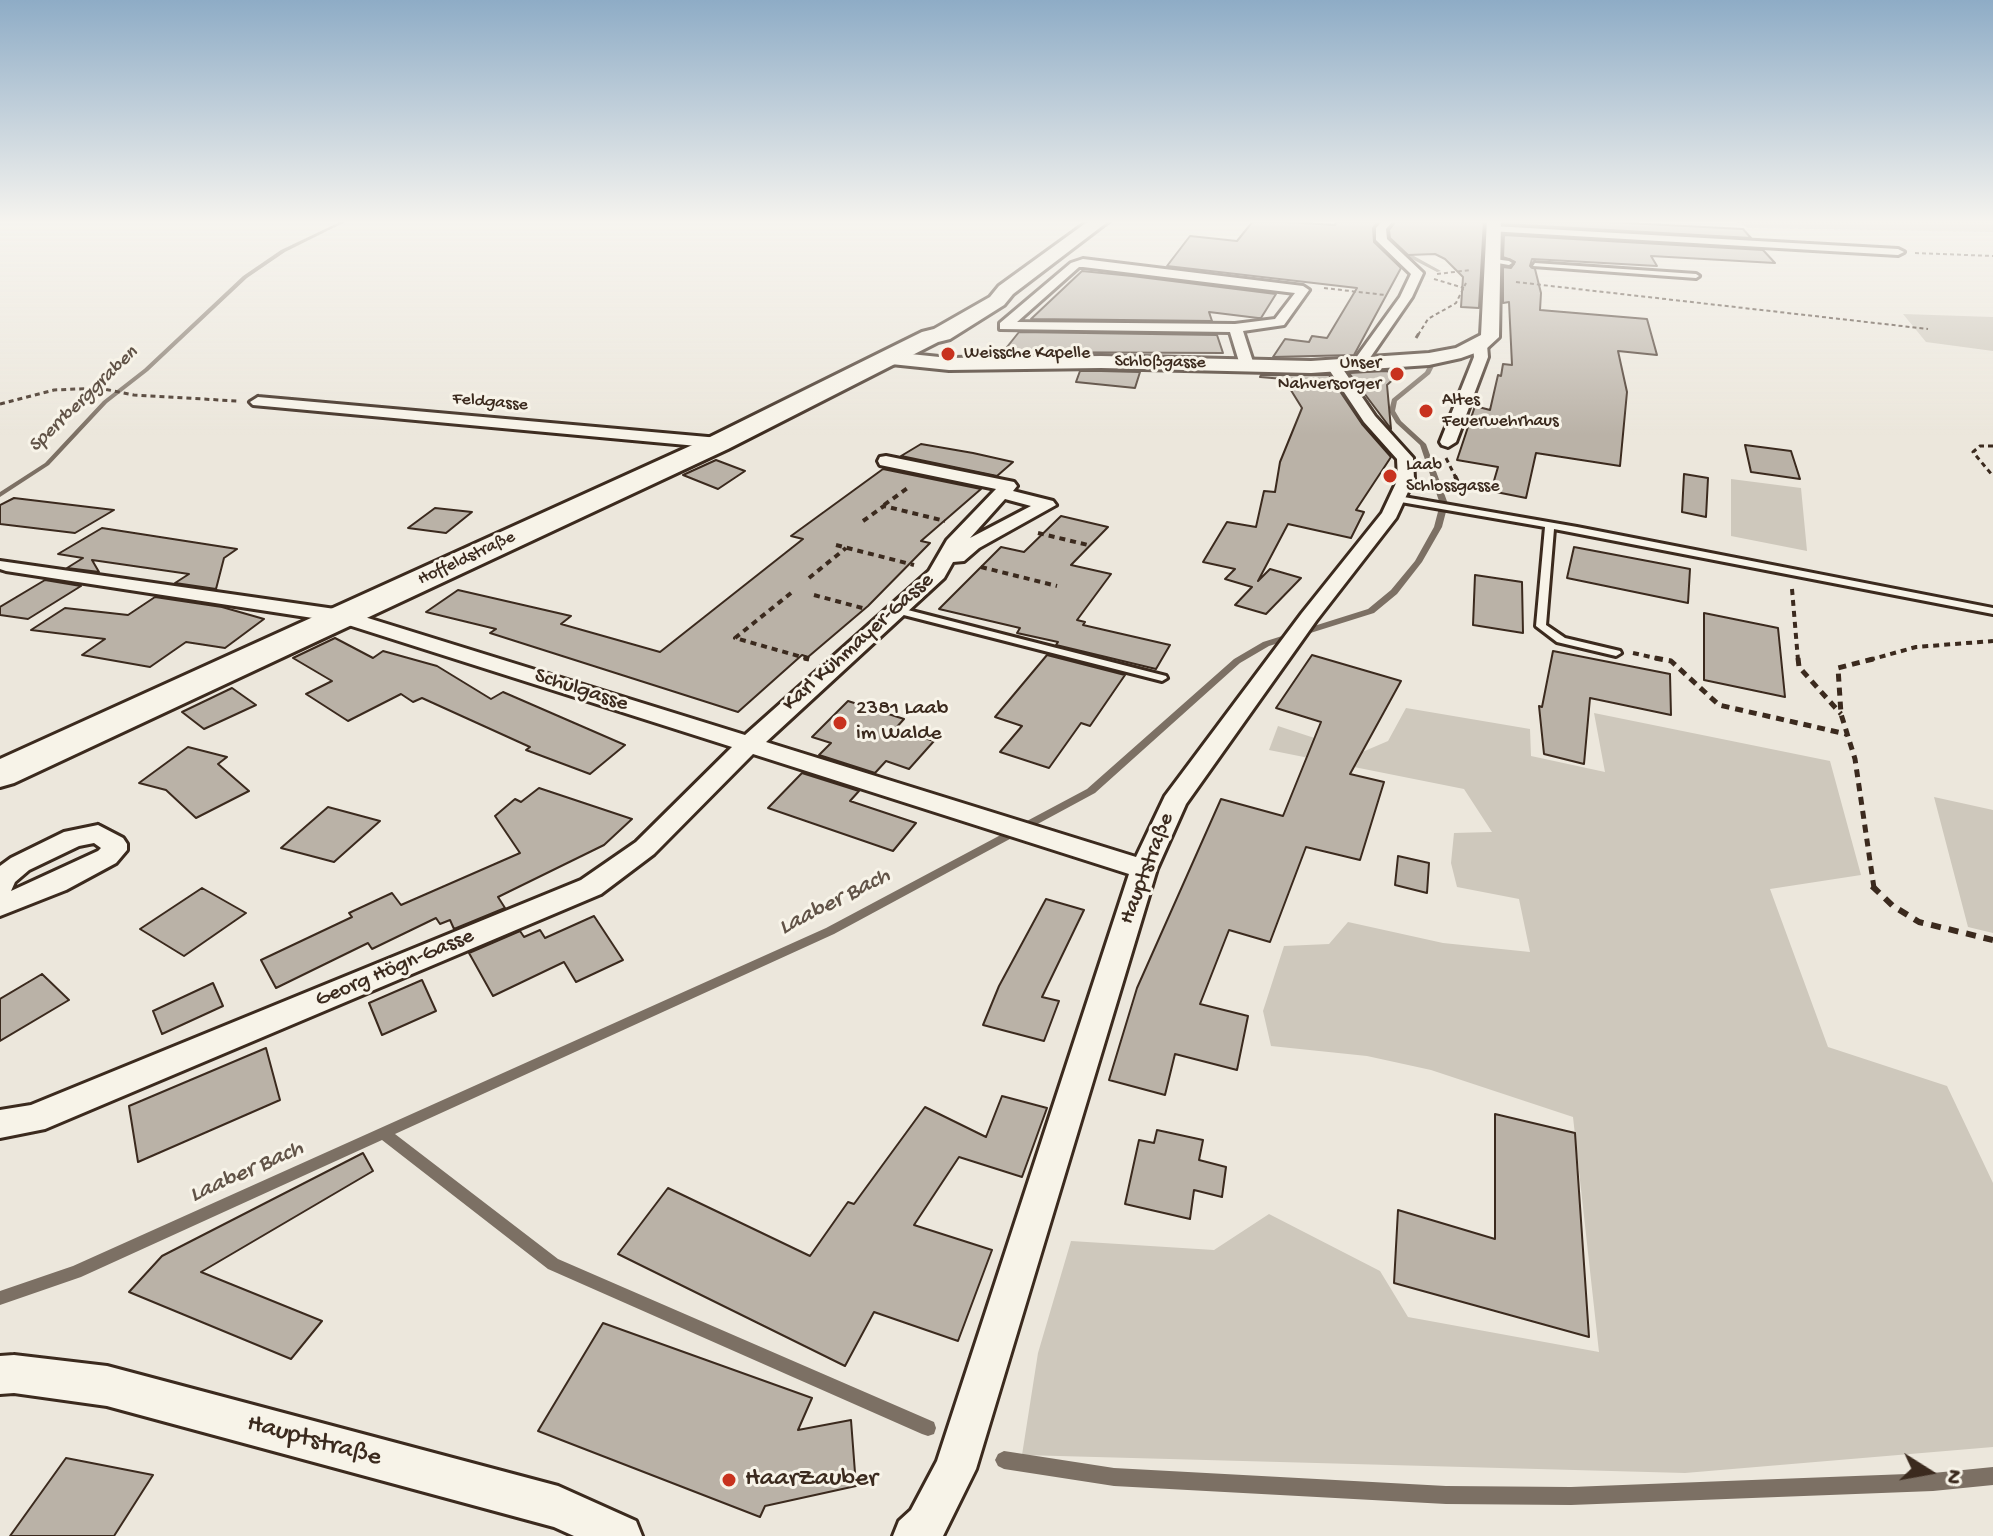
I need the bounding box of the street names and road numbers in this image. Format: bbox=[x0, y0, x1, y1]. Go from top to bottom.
street label: Schloßgasse bbox=[1114, 351, 1206, 375]
street label: Feldgasse bbox=[451, 389, 529, 417]
street label: Hoffeldstraße bbox=[415, 527, 519, 591]
street label: Karl Kühmayer-Gasse bbox=[778, 568, 940, 718]
street label: Schulgasse bbox=[531, 663, 631, 719]
street label: Hauptstraße bbox=[1115, 810, 1181, 928]
street label: Georg Högn-Gasse bbox=[312, 924, 478, 1014]
street label: Hauptstraße bbox=[243, 1409, 385, 1475]

